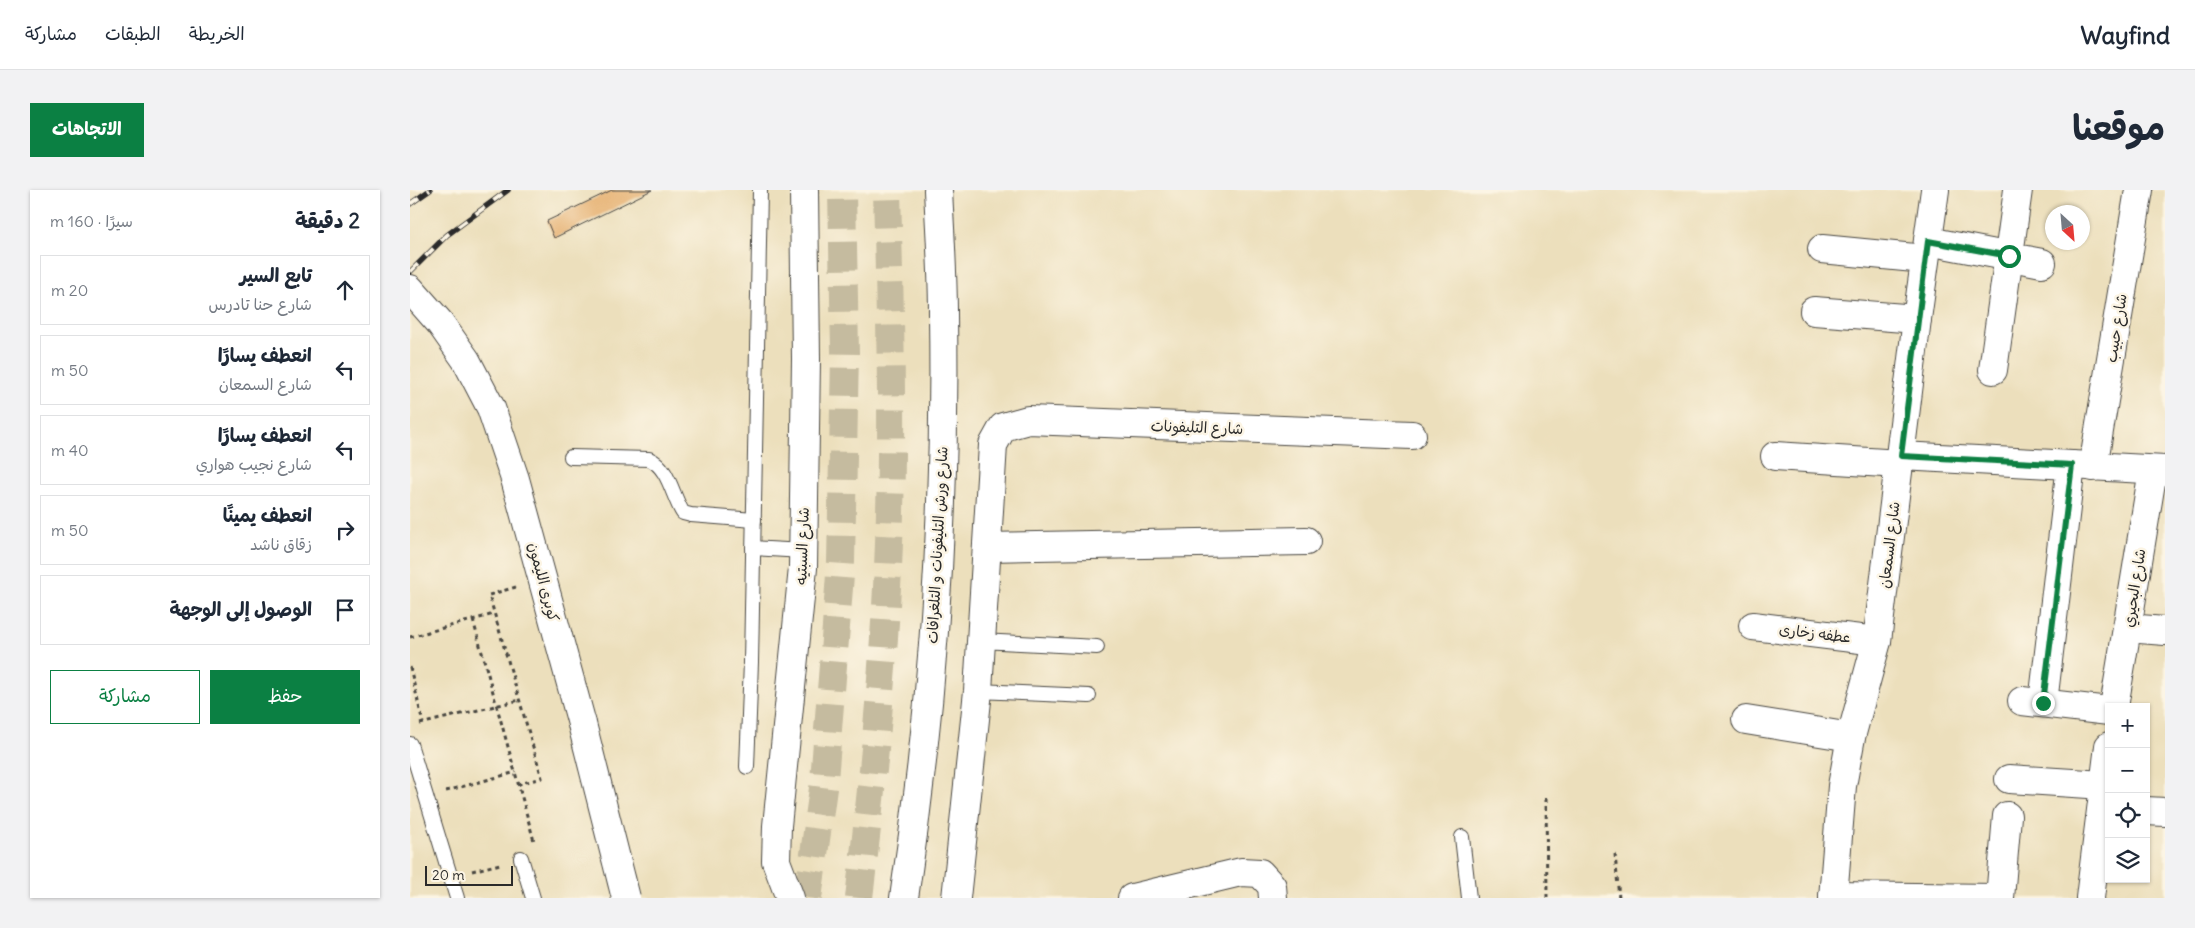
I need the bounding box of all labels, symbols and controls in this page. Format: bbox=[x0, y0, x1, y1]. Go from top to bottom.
text: Wayfind bbox=[2081, 20, 2170, 50]
text: مشاركة bbox=[25, 22, 77, 45]
text: الطبقات bbox=[105, 22, 161, 45]
text: الخريطة bbox=[189, 22, 245, 45]
button: الاتجاهات bbox=[30, 103, 144, 157]
text: موقعنا bbox=[2072, 105, 2165, 149]
north arrow bbox=[2045, 205, 2090, 250]
text: 2 دقيقة bbox=[295, 207, 360, 234]
text: سيرًا · 160 m bbox=[50, 211, 133, 231]
route start bbox=[1998, 245, 2021, 268]
text: تابع السير bbox=[240, 263, 312, 287]
icon: ahead bbox=[331, 276, 359, 304]
text: 20 m bbox=[51, 280, 88, 300]
street label: شارع حبيب bbox=[2101, 292, 2132, 364]
text: شارع حنا تادرس bbox=[208, 294, 312, 314]
text: انعطف يسارًا bbox=[218, 343, 312, 367]
icon: left bbox=[331, 356, 359, 384]
text: 50 m bbox=[51, 360, 89, 380]
text: شارع السمعان bbox=[219, 374, 312, 394]
street label: شارع التليفونات bbox=[1150, 416, 1244, 439]
text: انعطف يسارًا bbox=[218, 423, 312, 447]
icon: left bbox=[331, 436, 359, 464]
text: 40 m bbox=[51, 440, 89, 460]
street label: شارع ورش التليفونات و التلغرافات bbox=[922, 446, 953, 644]
text: شارع نجيب هواري bbox=[196, 454, 312, 474]
street label: شارع السمعان bbox=[1874, 500, 1905, 590]
text: انعطف يمينًا bbox=[223, 503, 312, 527]
street label: شارع السبتيه bbox=[791, 507, 814, 585]
icon: right bbox=[331, 516, 359, 544]
text: 50 m bbox=[51, 520, 89, 540]
text: زقاق ناشد bbox=[250, 534, 312, 554]
street label: كوبرى الليمون bbox=[523, 540, 564, 624]
street label: شارع البحيري bbox=[2118, 547, 2152, 629]
icon: arrive bbox=[331, 596, 359, 624]
text: الوصول إلى الوجهة bbox=[169, 597, 312, 621]
street label: عطفه زخارى bbox=[1778, 619, 1852, 647]
button: مشاركة bbox=[50, 670, 200, 724]
button: حفظ bbox=[210, 670, 360, 724]
route end bbox=[2032, 692, 2055, 715]
map controls bbox=[2105, 703, 2150, 883]
button: + bbox=[2105, 703, 2150, 748]
button: − bbox=[2105, 748, 2150, 793]
button: locate bbox=[2105, 793, 2150, 838]
button: layers bbox=[2105, 838, 2150, 883]
scale bar bbox=[425, 863, 512, 886]
text: 20 m bbox=[432, 866, 465, 884]

